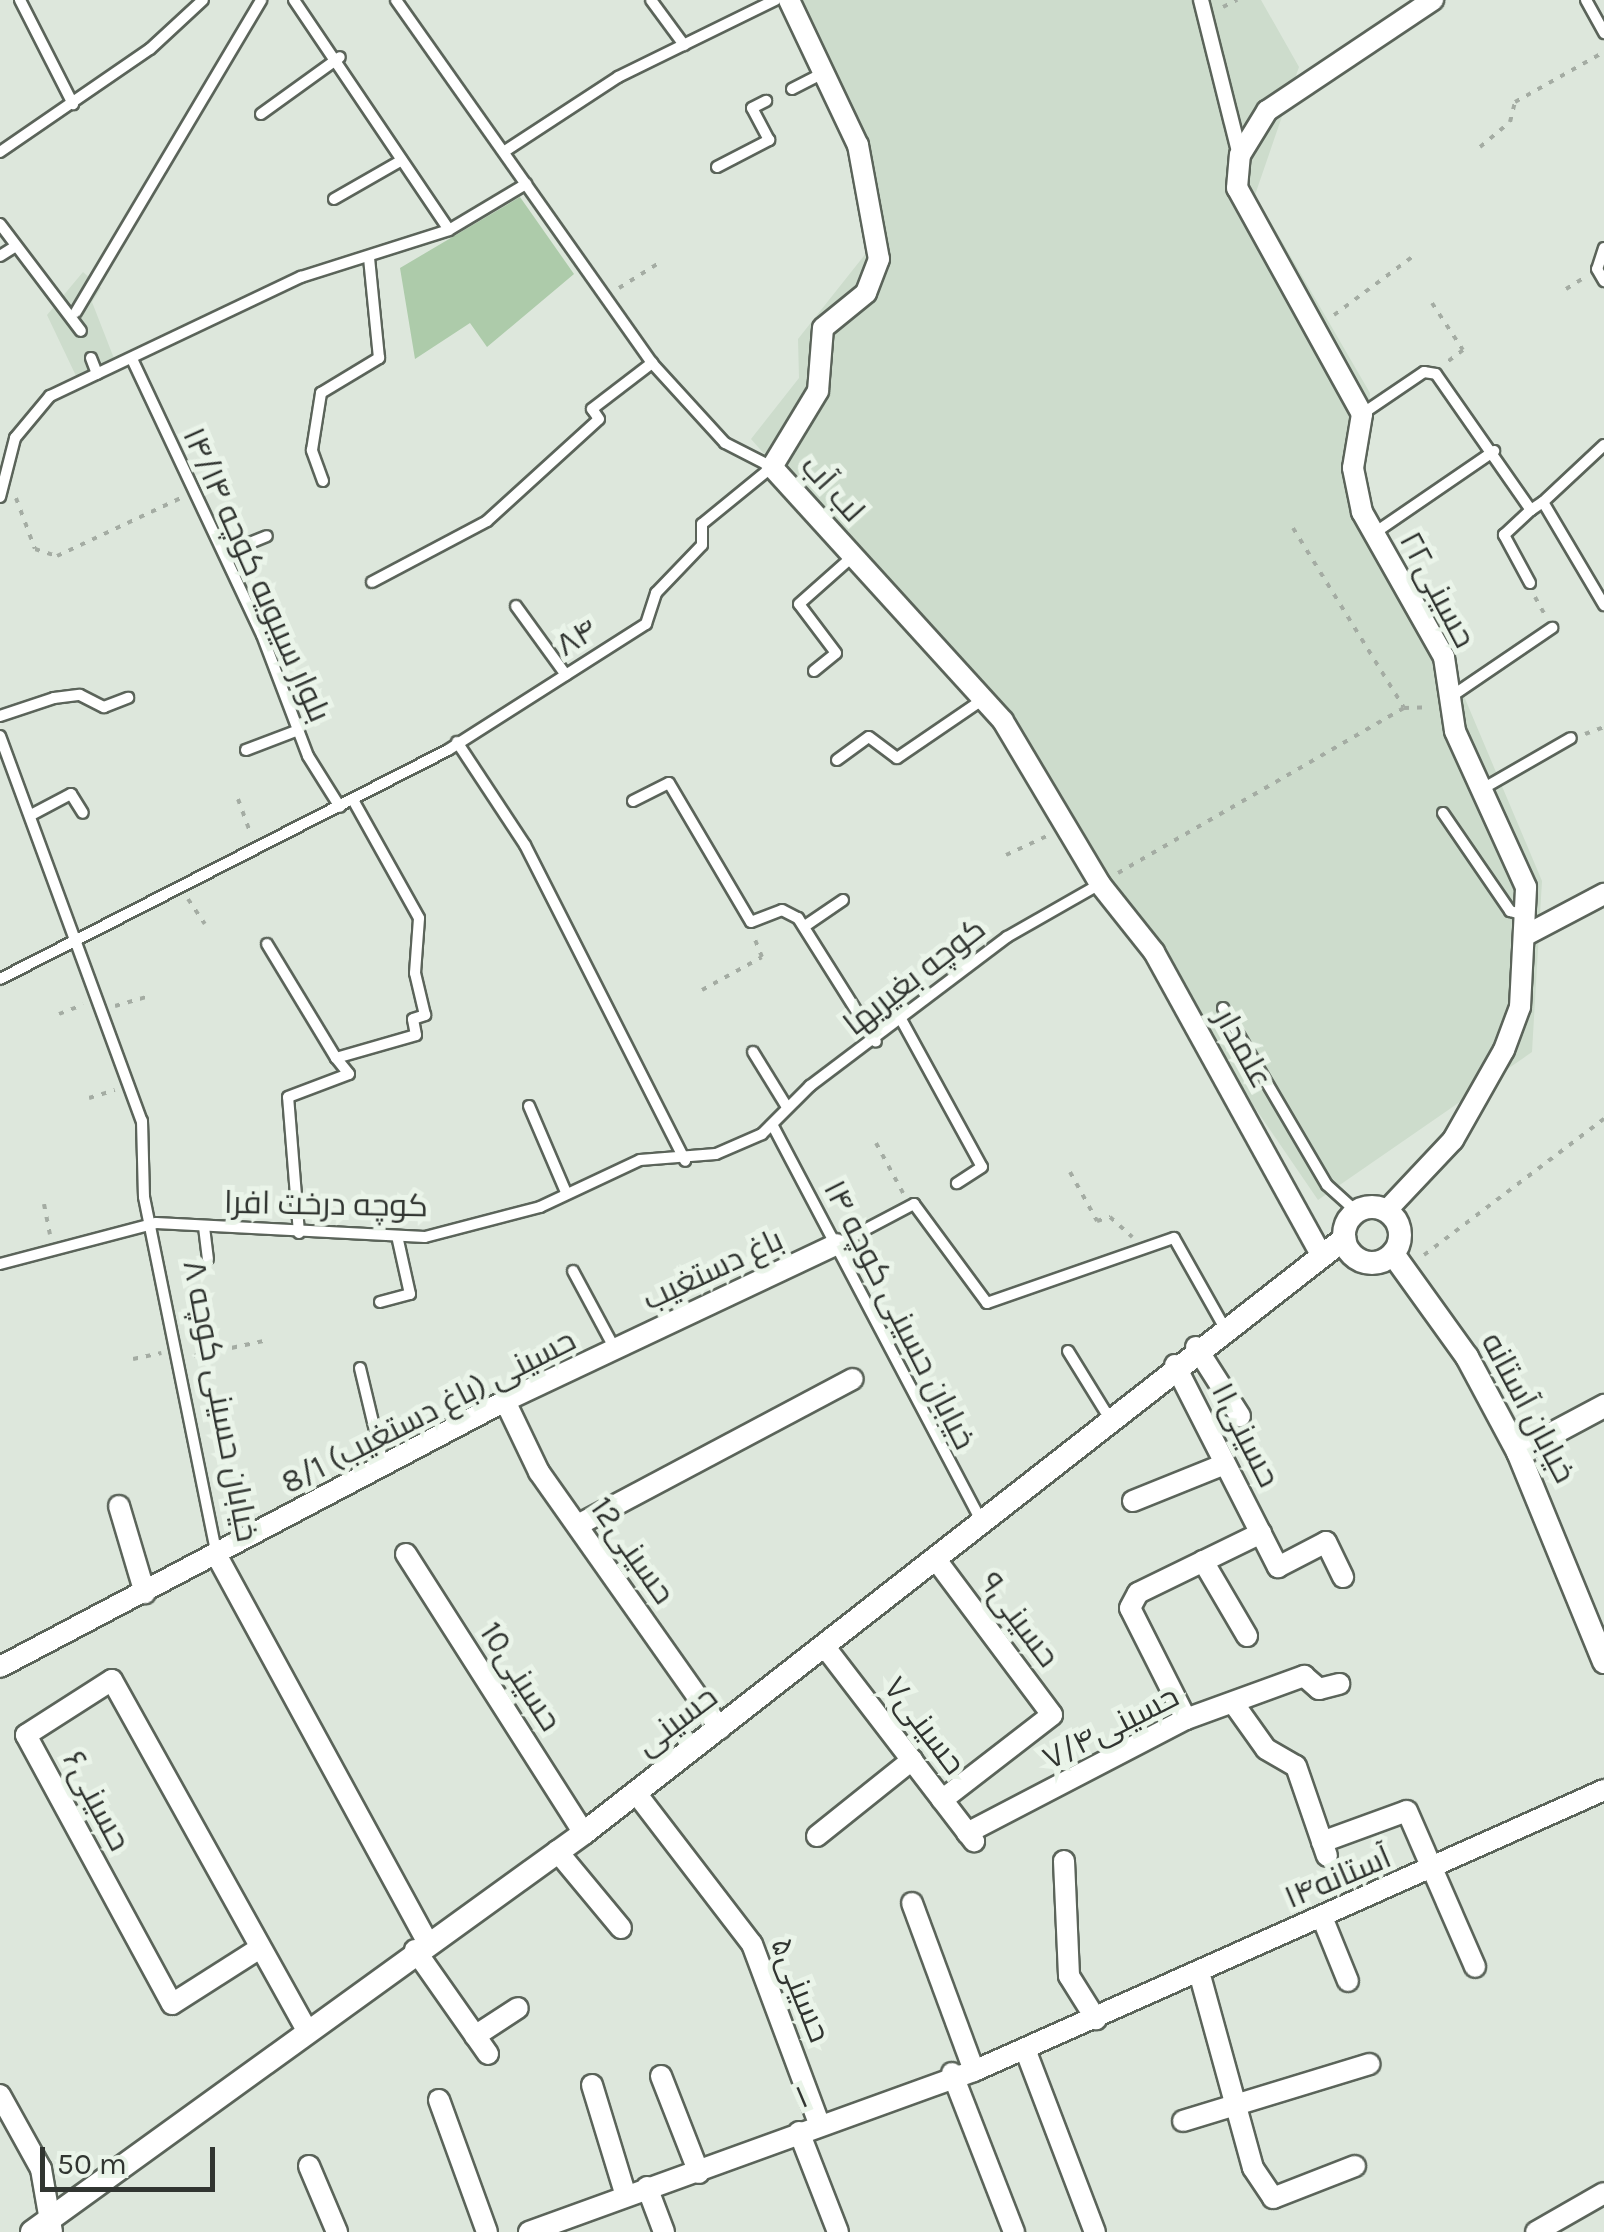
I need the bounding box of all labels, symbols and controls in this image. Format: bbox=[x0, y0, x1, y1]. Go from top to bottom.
street label: بلوار سیبویه کوچه ۱۴/۱۴ bbox=[174, 422, 338, 728]
street label: لب آب bbox=[792, 448, 872, 530]
street label: حسینی۲۲ bbox=[1390, 525, 1484, 655]
street label: ۸۴ bbox=[549, 611, 605, 665]
street label: کوچه بغیریها bbox=[836, 910, 994, 1044]
street label: علمدار bbox=[1206, 1003, 1280, 1095]
street label: خیابان حسینی کوچه ۱۴ bbox=[814, 1174, 984, 1456]
street label: کوچه درخت افرا bbox=[224, 1184, 428, 1226]
street label: باغ دستغیب bbox=[637, 1221, 789, 1319]
street label: خیابان حسینی کوچه ۸ bbox=[174, 1257, 266, 1545]
street label: 8/1 حسینی (باغ دستغیب) bbox=[276, 1321, 582, 1503]
street label: خیابان آستانه bbox=[1472, 1326, 1584, 1490]
street label: حسینی۱۱ bbox=[1202, 1376, 1288, 1494]
street label: حسینی12 bbox=[581, 1490, 683, 1612]
street label: حسینی۹ bbox=[971, 1565, 1067, 1675]
street label: حسینی10 bbox=[471, 1615, 569, 1739]
street label: حسینی۷ bbox=[875, 1670, 973, 1782]
street label: حسینی۷/۴ bbox=[1037, 1677, 1185, 1779]
street label: حسینی bbox=[629, 1678, 725, 1764]
street label: حسینی۶ bbox=[54, 1744, 138, 1858]
street label: آستانه۱۴ bbox=[1279, 1838, 1397, 1918]
street label: حسینی۵ bbox=[762, 1932, 838, 2048]
street label: ۱ bbox=[790, 2078, 814, 2118]
scale bar bbox=[45, 2127, 220, 2189]
text: 50 m bbox=[57, 2146, 127, 2182]

